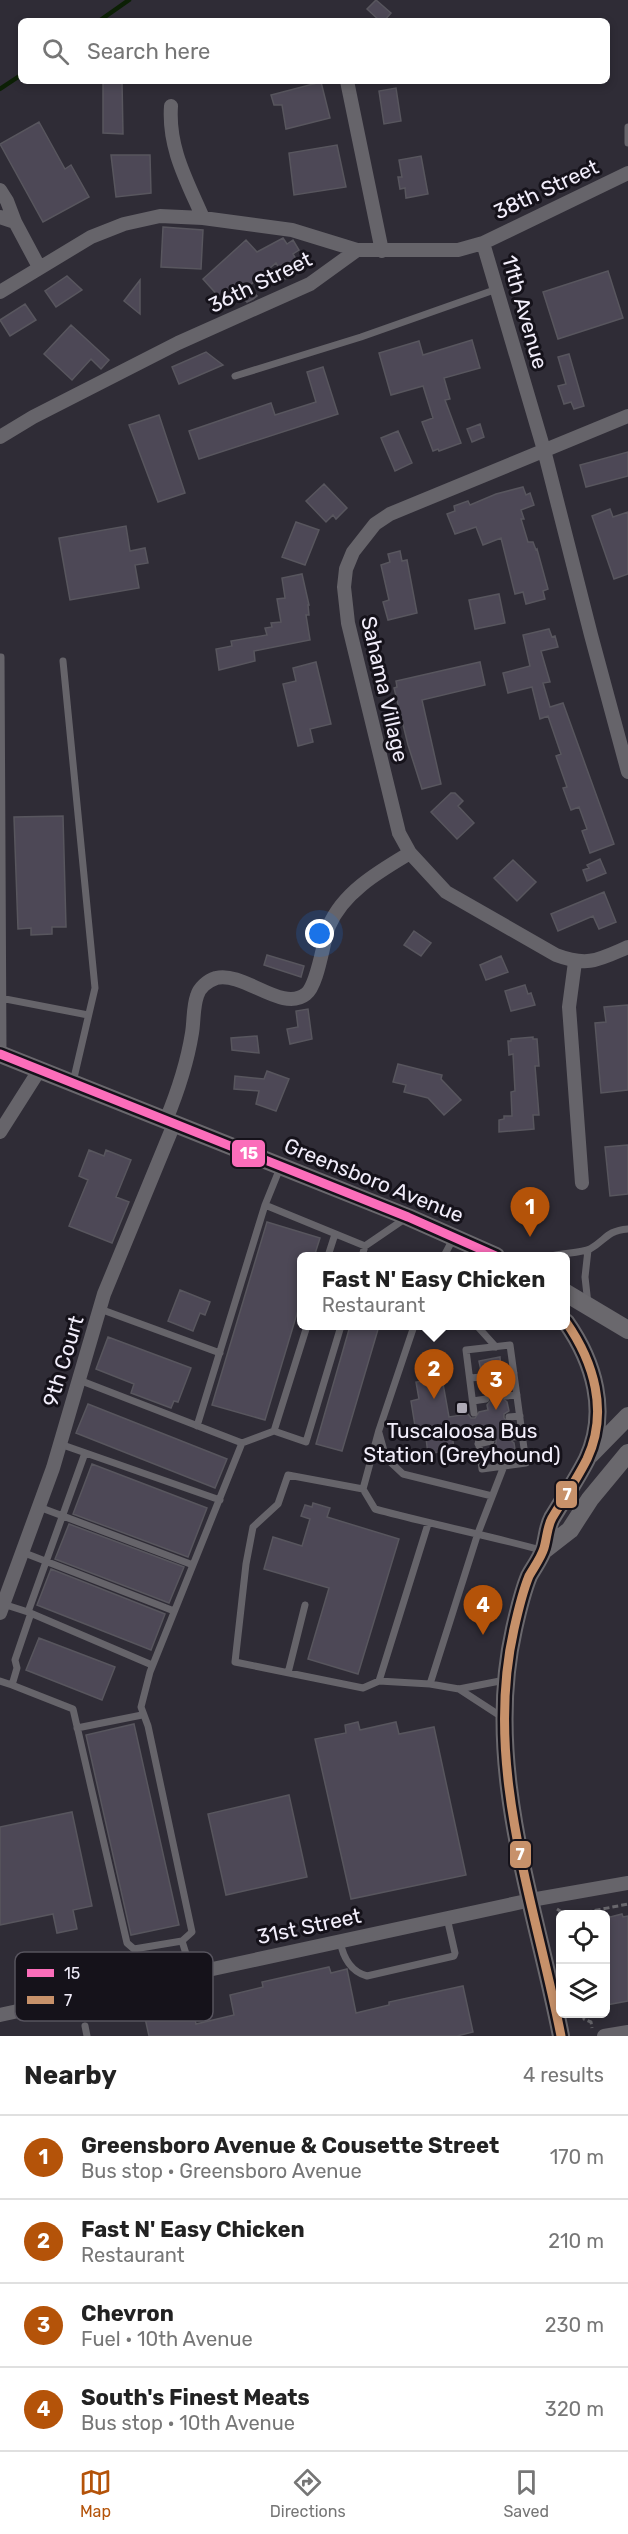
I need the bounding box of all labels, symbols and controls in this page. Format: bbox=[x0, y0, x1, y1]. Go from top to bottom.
search box bbox=[18, 18, 610, 84]
icon: search bbox=[39, 35, 72, 68]
text: Search here bbox=[87, 38, 210, 65]
street label: 38th Street bbox=[490, 154, 602, 224]
street label: 36th Street bbox=[204, 246, 316, 318]
street label: 11th Avenue bbox=[497, 252, 553, 372]
street label: Sahama Village bbox=[356, 614, 414, 764]
your location bbox=[305, 919, 334, 948]
street label: Greensboro Avenue bbox=[281, 1133, 467, 1227]
line badge: 15 bbox=[231, 1139, 266, 1168]
text: 15 bbox=[240, 1144, 258, 1163]
pin: 1 bbox=[510, 1188, 550, 1237]
popup bbox=[297, 1252, 570, 1330]
text: Fast N' Easy Chicken bbox=[322, 1266, 545, 1293]
text: Restaurant bbox=[322, 1293, 425, 1317]
street label: 9th Court bbox=[37, 1313, 89, 1409]
pin: 2 bbox=[414, 1350, 454, 1399]
pin: 3 bbox=[476, 1360, 516, 1410]
marker: Tuscaloosa Bus Station (Greyhound) bbox=[455, 1401, 469, 1415]
place label: Tuscaloosa Bus Station (Greyhound) bbox=[363, 1418, 561, 1467]
line badge: 7 bbox=[555, 1480, 578, 1509]
text: 7 bbox=[562, 1485, 572, 1504]
pin: 4 bbox=[464, 1586, 502, 1635]
line badge: 7 bbox=[509, 1840, 532, 1869]
text: 7 bbox=[515, 1845, 525, 1864]
street label: 31st Street bbox=[255, 1903, 363, 1949]
map controls bbox=[556, 1910, 610, 2018]
button: locate bbox=[556, 1910, 610, 1964]
legend bbox=[15, 1952, 213, 2021]
text: 15 bbox=[64, 1964, 80, 1983]
button: layers bbox=[556, 1964, 610, 2018]
text: 7 bbox=[64, 1991, 72, 2010]
text: Nearby bbox=[24, 2060, 117, 2091]
text: 4 results bbox=[523, 2063, 604, 2087]
text: Greensboro Avenue & Cousette Street bbox=[81, 2132, 499, 2159]
text: 1 bbox=[39, 2145, 48, 2169]
text: 170 m bbox=[550, 2145, 604, 2169]
text: Bus stop · Greensboro Avenue bbox=[81, 2159, 362, 2183]
text: Fast N' Easy Chicken bbox=[81, 2216, 305, 2243]
text: 2 bbox=[37, 2229, 50, 2253]
text: 210 m bbox=[548, 2229, 604, 2253]
text: Restaurant bbox=[81, 2243, 185, 2267]
text: Chevron bbox=[81, 2300, 174, 2327]
text: 3 bbox=[37, 2313, 50, 2337]
text: 230 m bbox=[545, 2313, 604, 2337]
text: Fuel · 10th Avenue bbox=[81, 2327, 253, 2351]
text: South's Finest Meats bbox=[81, 2384, 310, 2411]
text: 4 bbox=[37, 2397, 50, 2421]
text: 320 m bbox=[545, 2397, 604, 2421]
text: Bus stop · 10th Avenue bbox=[81, 2411, 295, 2435]
tab: Map bbox=[79, 2466, 112, 2521]
tab: Directions bbox=[270, 2466, 346, 2521]
tab: Saved bbox=[503, 2466, 549, 2521]

